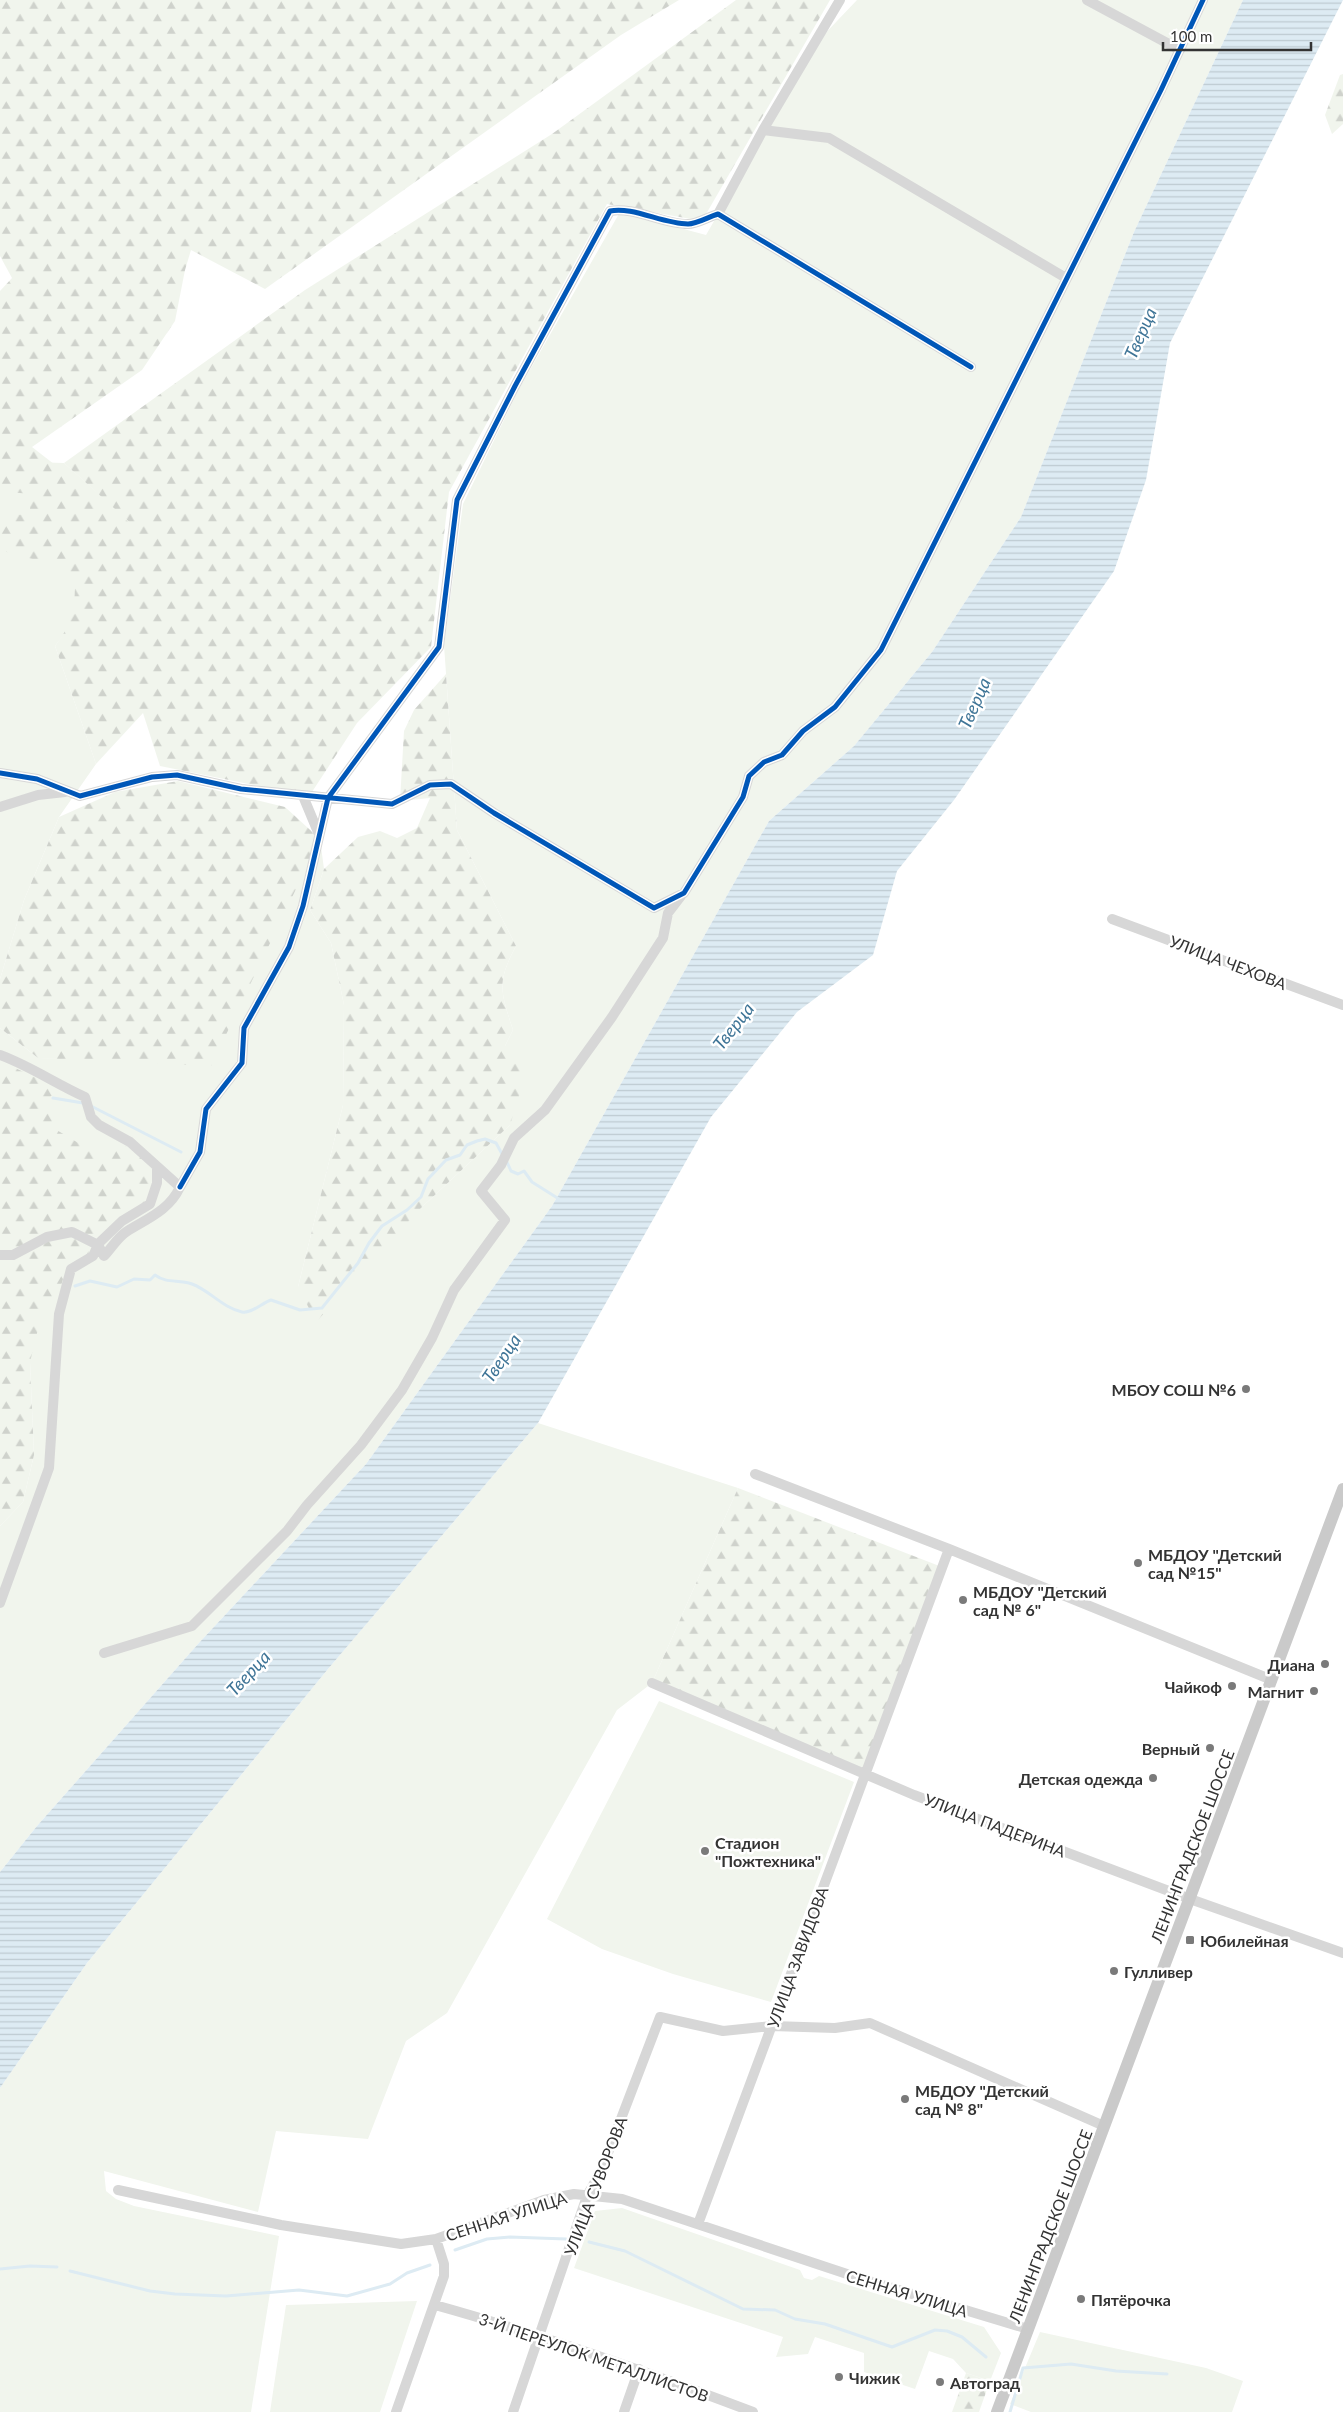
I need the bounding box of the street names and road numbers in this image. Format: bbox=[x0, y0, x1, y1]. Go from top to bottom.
street label: УЛИЦА ЧЕХОВА bbox=[1167, 931, 1289, 993]
street label: ЛЕНИНГРАДСКОЕ ШОССЕ bbox=[1146, 1747, 1238, 1946]
street label: УЛИЦА ПАДЕРИНА bbox=[922, 1789, 1068, 1861]
street label: УЛИЦА ЗАВИДОВА bbox=[763, 1884, 831, 2030]
street label: УЛИЦА СУВОРОВА bbox=[560, 2114, 630, 2258]
street label: ЛЕНИНГРАДСКОЕ ШОССЕ bbox=[1004, 2127, 1096, 2326]
street label: СЕННАЯ УЛИЦА bbox=[443, 2187, 569, 2245]
street label: СЕННАЯ УЛИЦА bbox=[844, 2265, 970, 2321]
street label: 3-Й ПЕРЕУЛОК МЕТАЛЛИСТОВ bbox=[477, 2309, 711, 2405]

